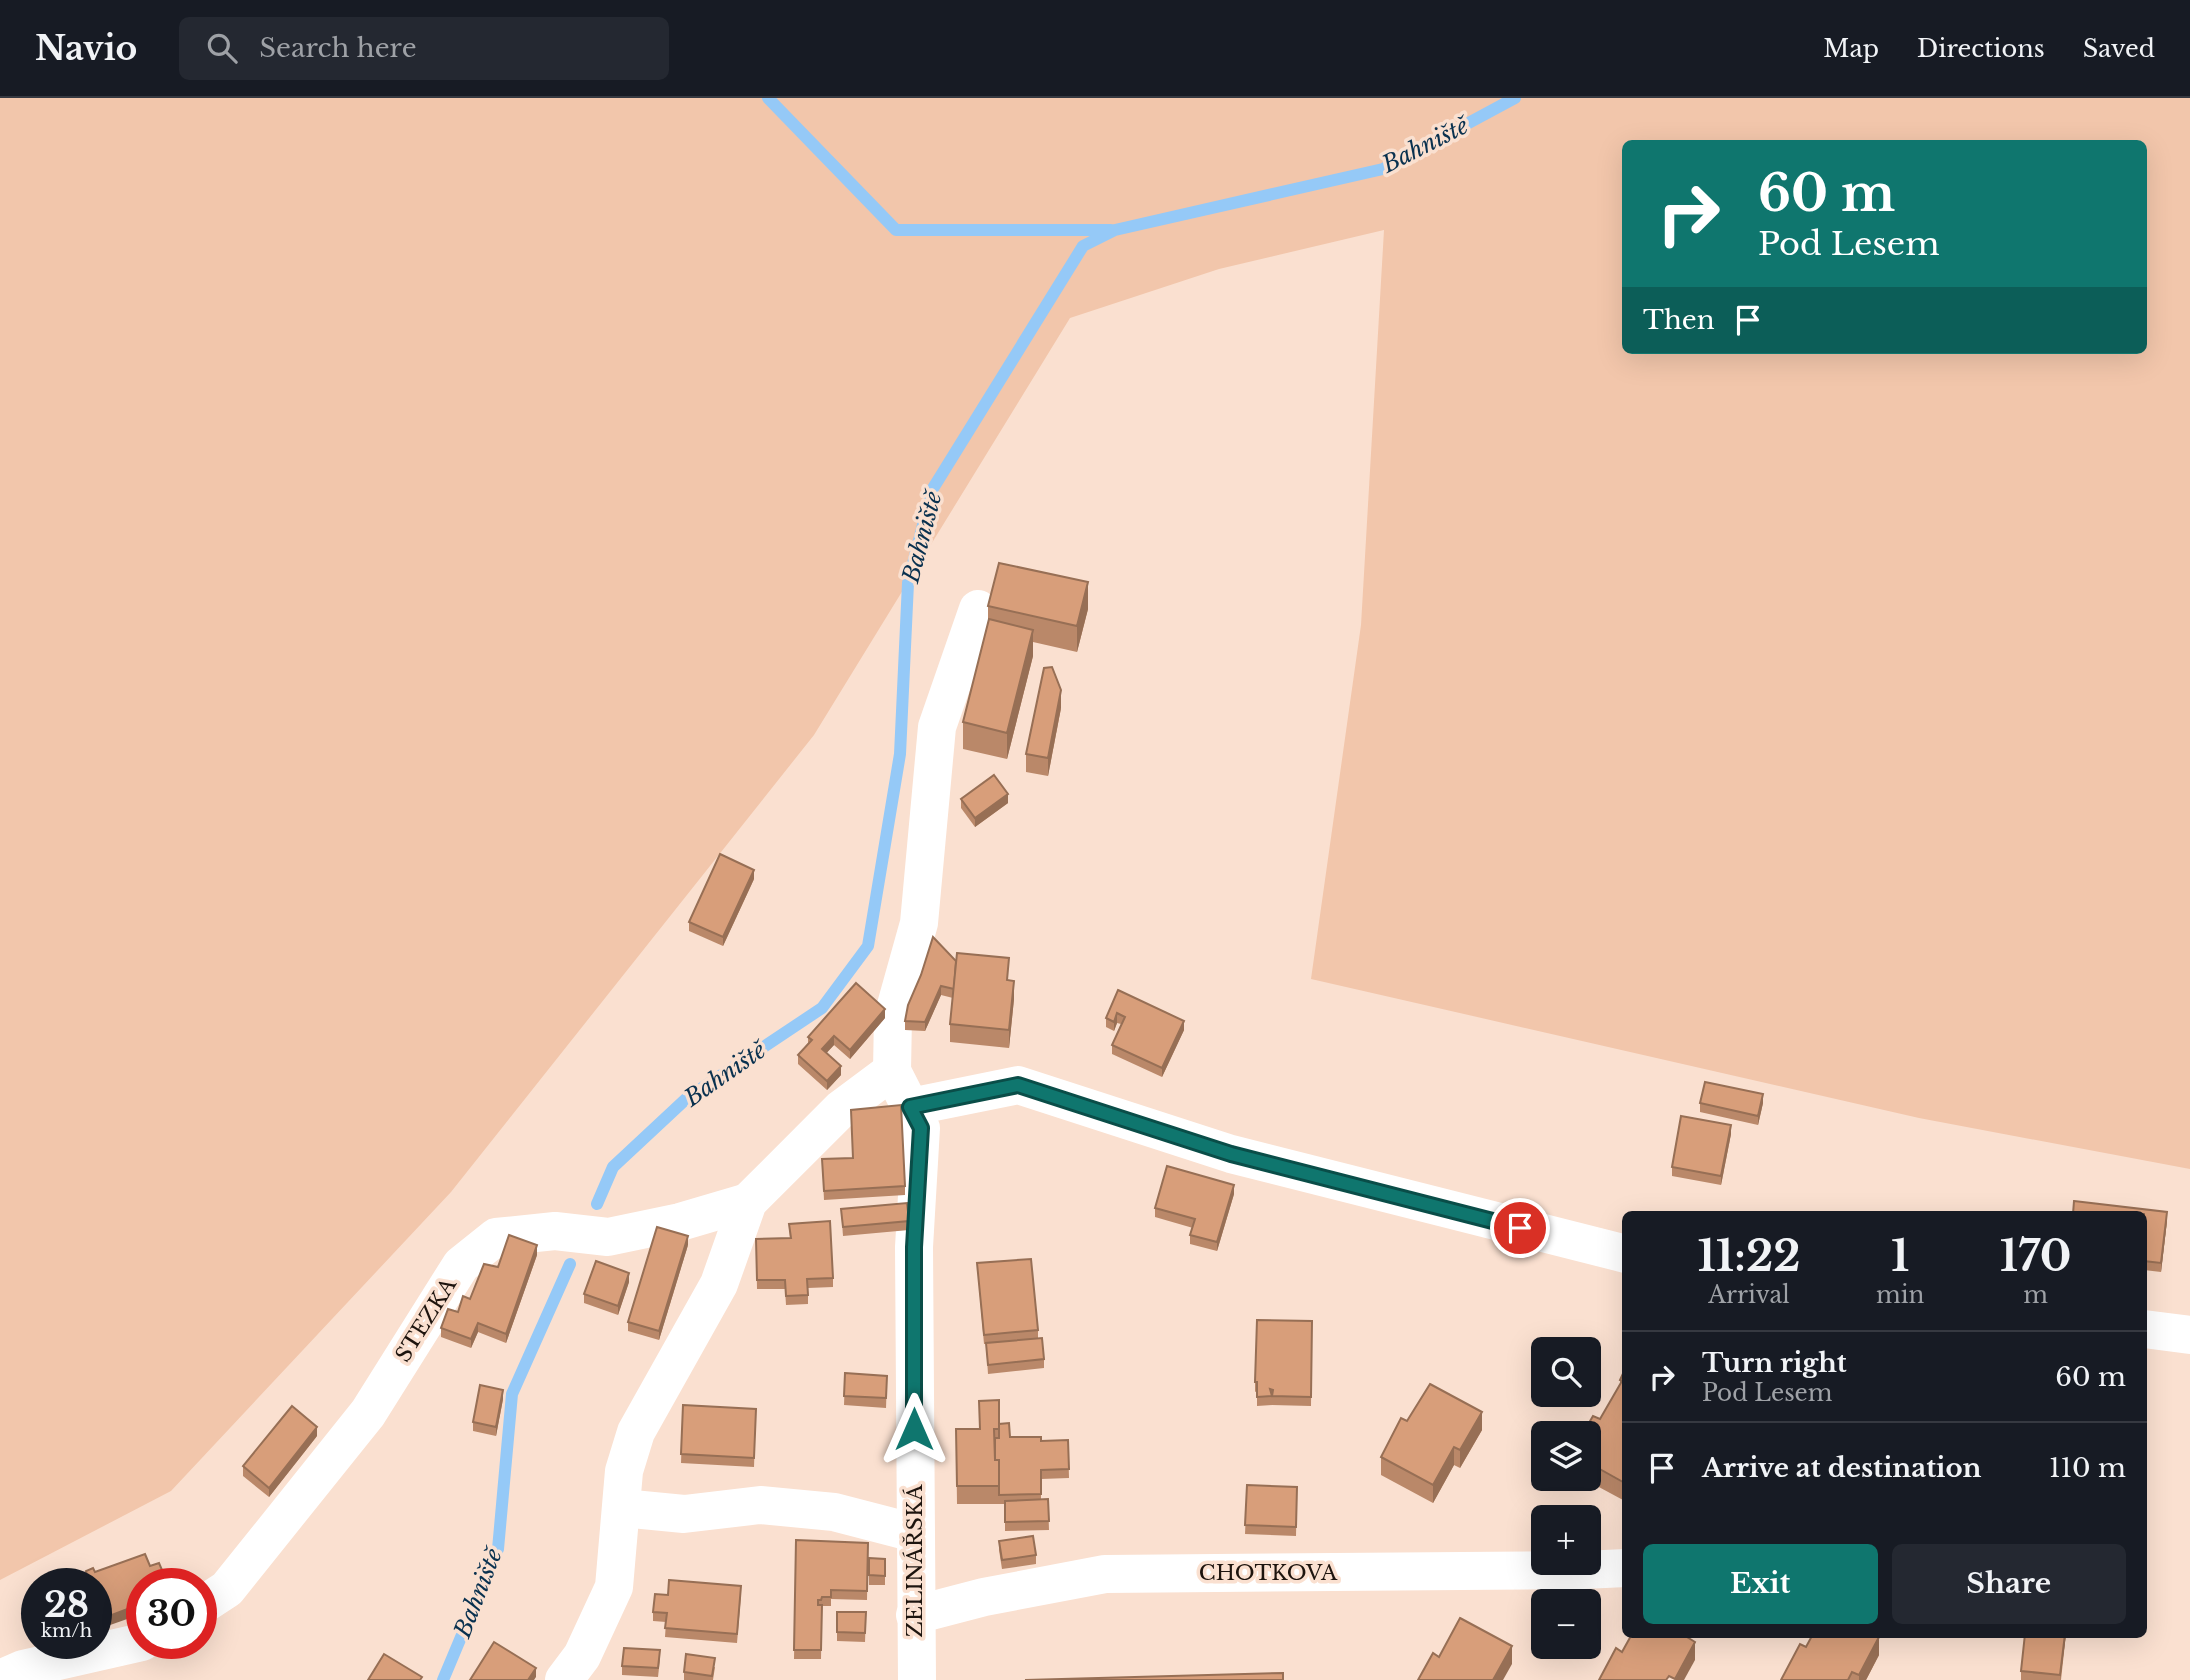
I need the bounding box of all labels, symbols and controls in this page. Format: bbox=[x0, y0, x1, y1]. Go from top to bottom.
search box bbox=[179, 17, 669, 80]
text: Navio bbox=[35, 28, 137, 69]
icon: search bbox=[203, 29, 241, 67]
text: Search here bbox=[259, 32, 417, 64]
text: Map bbox=[1823, 34, 1879, 63]
text: Directions bbox=[1917, 34, 2045, 63]
text: Saved bbox=[2083, 34, 2155, 63]
water label: Bahniště bbox=[1376, 110, 1475, 179]
text: 60 m bbox=[1758, 163, 1895, 224]
icon: right bbox=[1643, 168, 1734, 259]
text: Pod Lesem bbox=[1758, 224, 1940, 264]
icon: arrive bbox=[1729, 301, 1767, 339]
text: Then bbox=[1643, 304, 1715, 336]
water label: Bahniště bbox=[896, 486, 948, 587]
water label: Bahniště bbox=[678, 1034, 773, 1113]
pin bbox=[1490, 1198, 1550, 1258]
icon: arrive bbox=[1501, 1209, 1539, 1247]
text: 11:22 bbox=[1697, 1230, 1801, 1282]
text: 1 bbox=[1891, 1230, 1909, 1282]
text: 170 bbox=[2000, 1230, 2072, 1282]
street label: STEZKA bbox=[390, 1272, 462, 1367]
text: Arrival bbox=[1708, 1281, 1790, 1309]
text: min bbox=[1876, 1281, 1924, 1309]
text: m bbox=[2023, 1281, 2048, 1309]
map controls bbox=[1531, 1337, 1601, 1659]
button: search bbox=[1531, 1337, 1601, 1407]
text: Turn right bbox=[1702, 1347, 1847, 1379]
icon: right bbox=[1643, 1358, 1681, 1396]
text: 60 m bbox=[2055, 1361, 2126, 1393]
text: Pod Lesem bbox=[1702, 1379, 1832, 1407]
position arrow bbox=[877, 1392, 951, 1466]
button: layers bbox=[1531, 1421, 1601, 1491]
icon: arrive bbox=[1643, 1449, 1681, 1487]
text: Arrive at destination bbox=[1702, 1452, 1982, 1484]
text: 110 m bbox=[2049, 1452, 2126, 1484]
street label: ZELINÁŘSKÁ bbox=[902, 1484, 928, 1637]
button: + bbox=[1531, 1505, 1601, 1575]
water label: Bahniště bbox=[448, 1542, 509, 1642]
button: Exit bbox=[1643, 1544, 1878, 1624]
button: Share bbox=[1892, 1544, 2126, 1624]
street label: CHOTKOVA bbox=[1199, 1560, 1338, 1586]
speed limit sign: 30 bbox=[126, 1568, 217, 1659]
text: 28 bbox=[44, 1583, 89, 1626]
button: − bbox=[1531, 1589, 1601, 1659]
text: km/h bbox=[41, 1620, 92, 1642]

